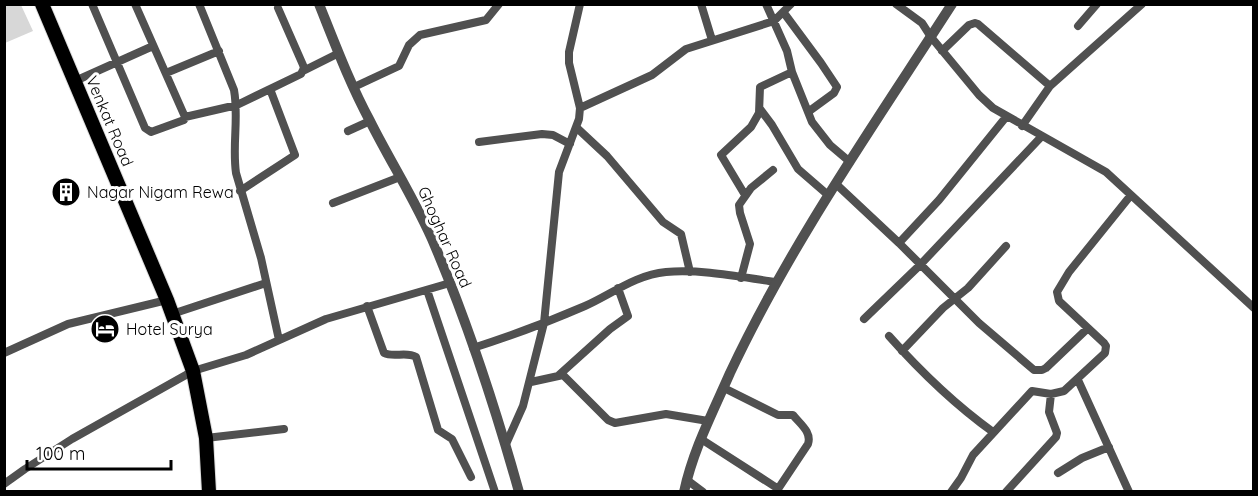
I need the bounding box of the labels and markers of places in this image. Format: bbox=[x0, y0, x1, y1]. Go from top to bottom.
building icon: Nagar Nigam Rewa bbox=[50, 176, 82, 208]
place label: Nagar Nigam Rewa bbox=[87, 182, 234, 202]
hotel icon: Hotel Surya bbox=[89, 313, 121, 345]
place label: Hotel Surya bbox=[126, 319, 213, 339]

